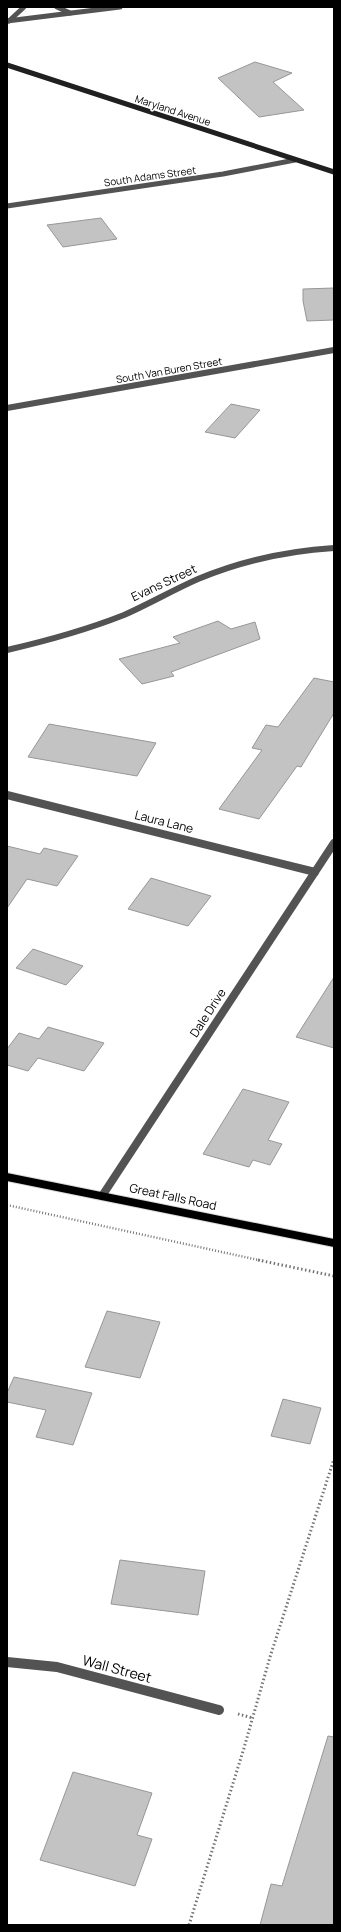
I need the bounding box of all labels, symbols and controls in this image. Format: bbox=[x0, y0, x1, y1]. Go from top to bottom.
street label: Maryland Avenue bbox=[133, 91, 213, 129]
street label: South Adams Street bbox=[103, 163, 197, 189]
street label: South Van Buren Street bbox=[115, 354, 223, 386]
street label: Evans Street bbox=[128, 560, 199, 605]
street label: Laura Lane bbox=[133, 806, 195, 837]
street label: Dale Drive bbox=[185, 985, 230, 1040]
street label: Great Falls Road bbox=[128, 1179, 218, 1214]
street label: Wall Street bbox=[81, 1650, 154, 1687]

